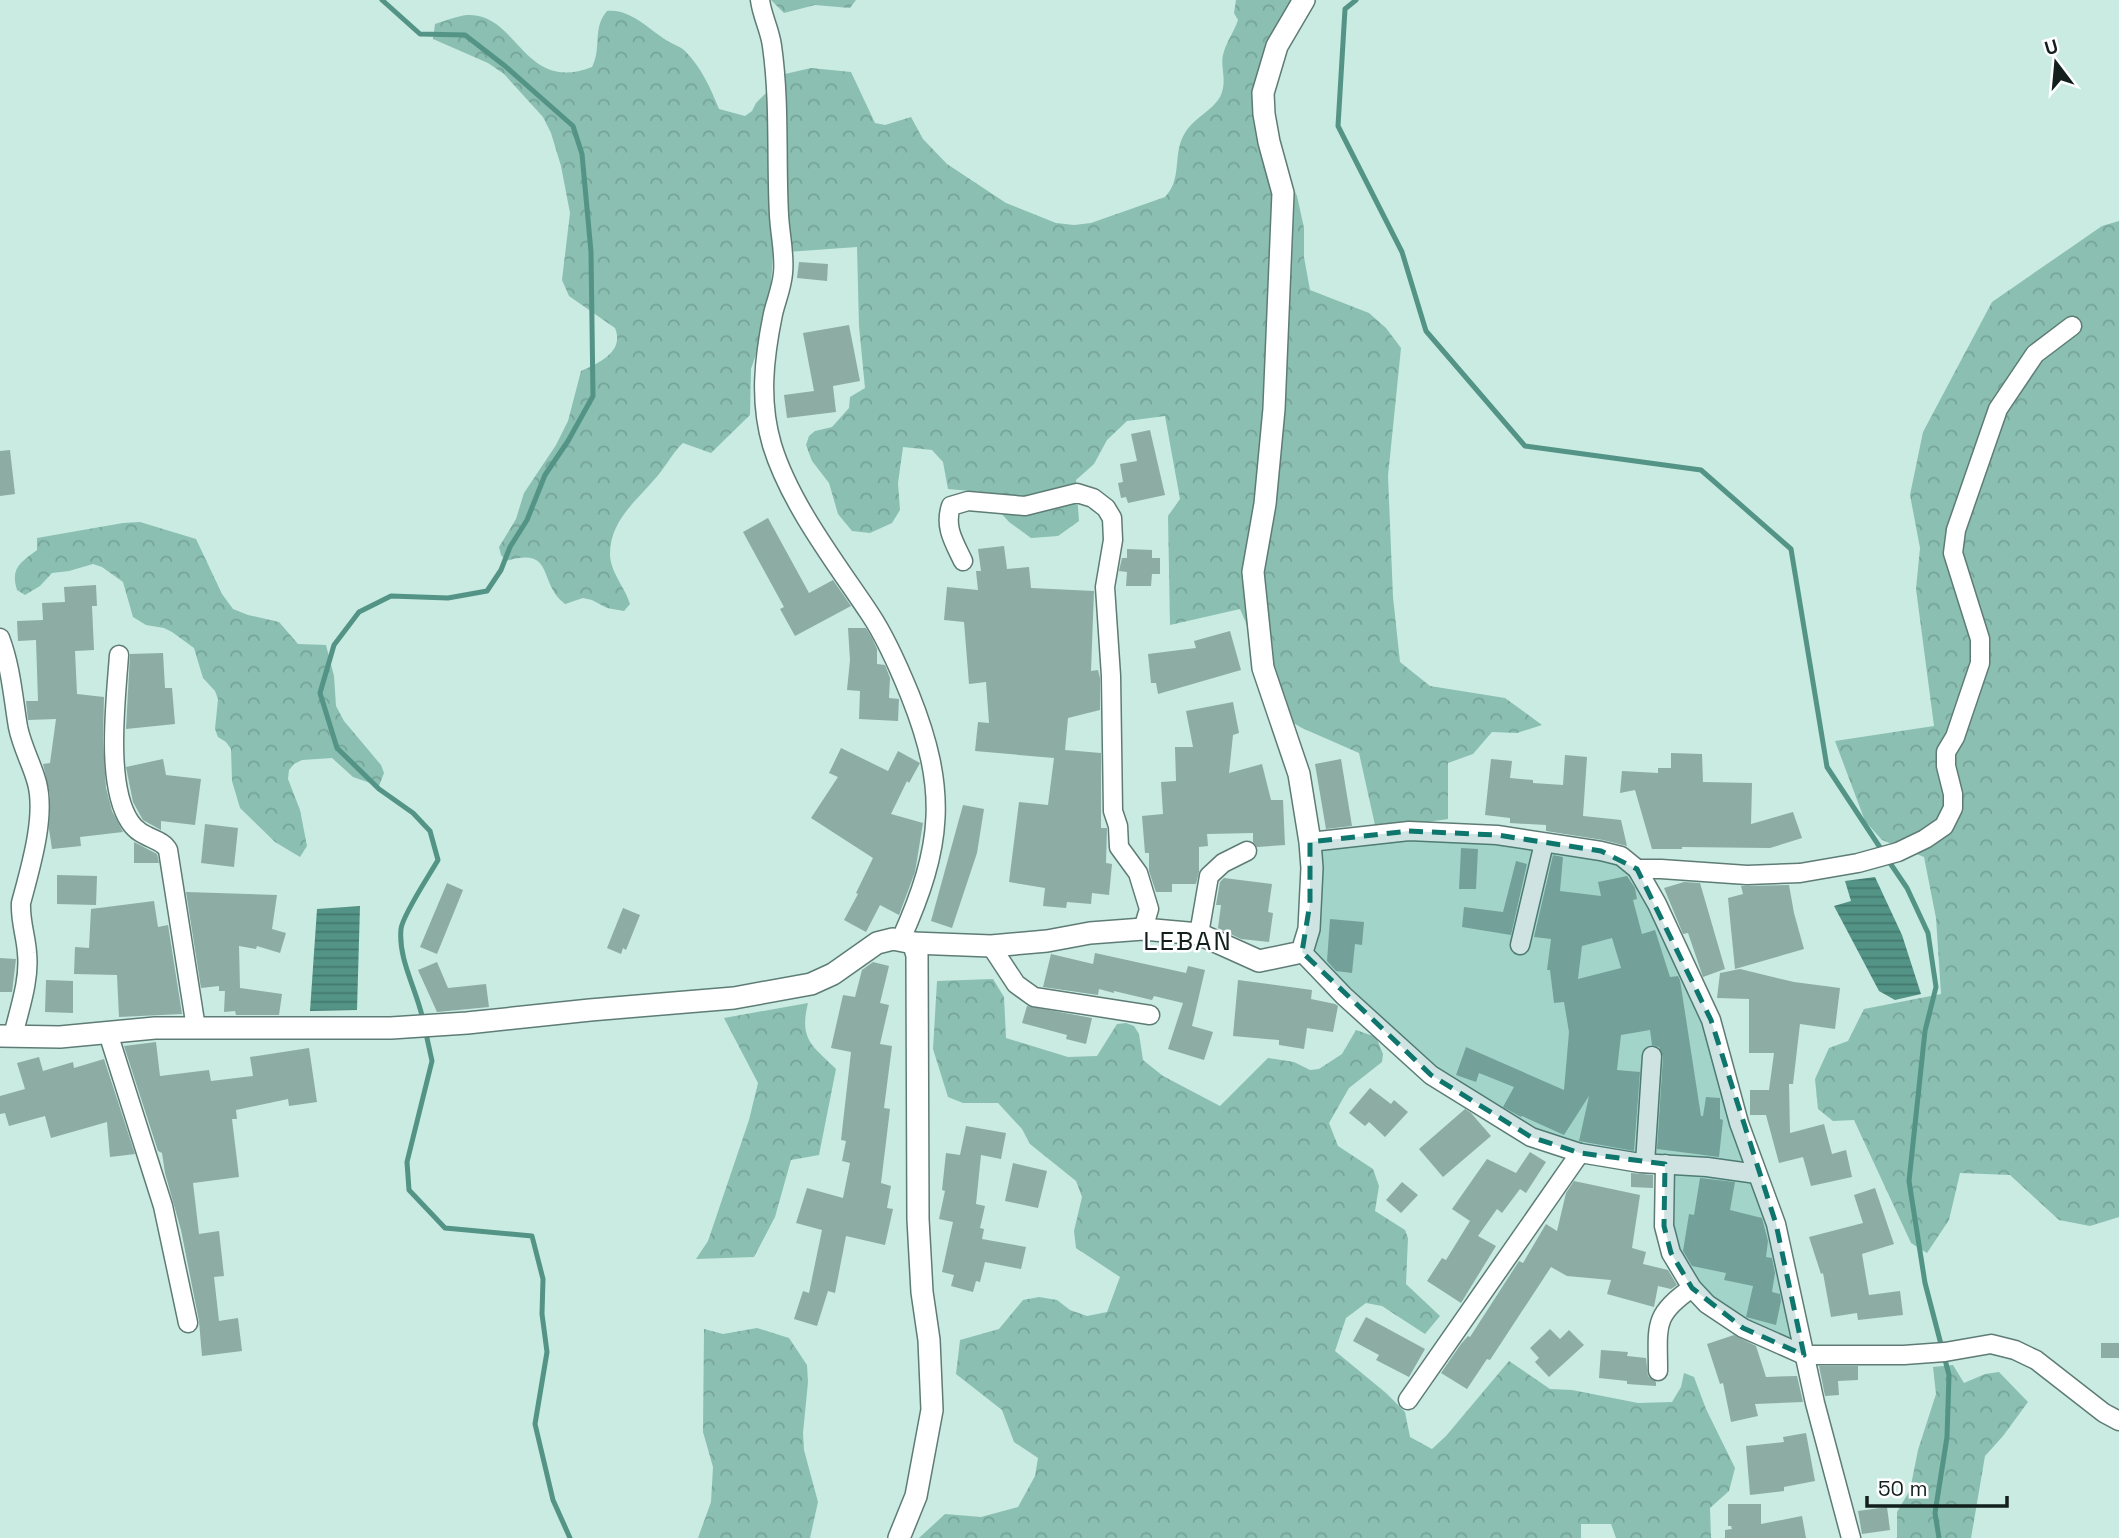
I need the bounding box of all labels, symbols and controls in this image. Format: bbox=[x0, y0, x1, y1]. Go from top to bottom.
north arrow bbox=[2021, 28, 2091, 98]
text: U bbox=[2042, 33, 2061, 61]
district label: LEBAN bbox=[1143, 924, 1233, 958]
scale bar bbox=[1867, 1464, 2007, 1508]
text: 50 m bbox=[1878, 1475, 1928, 1502]

